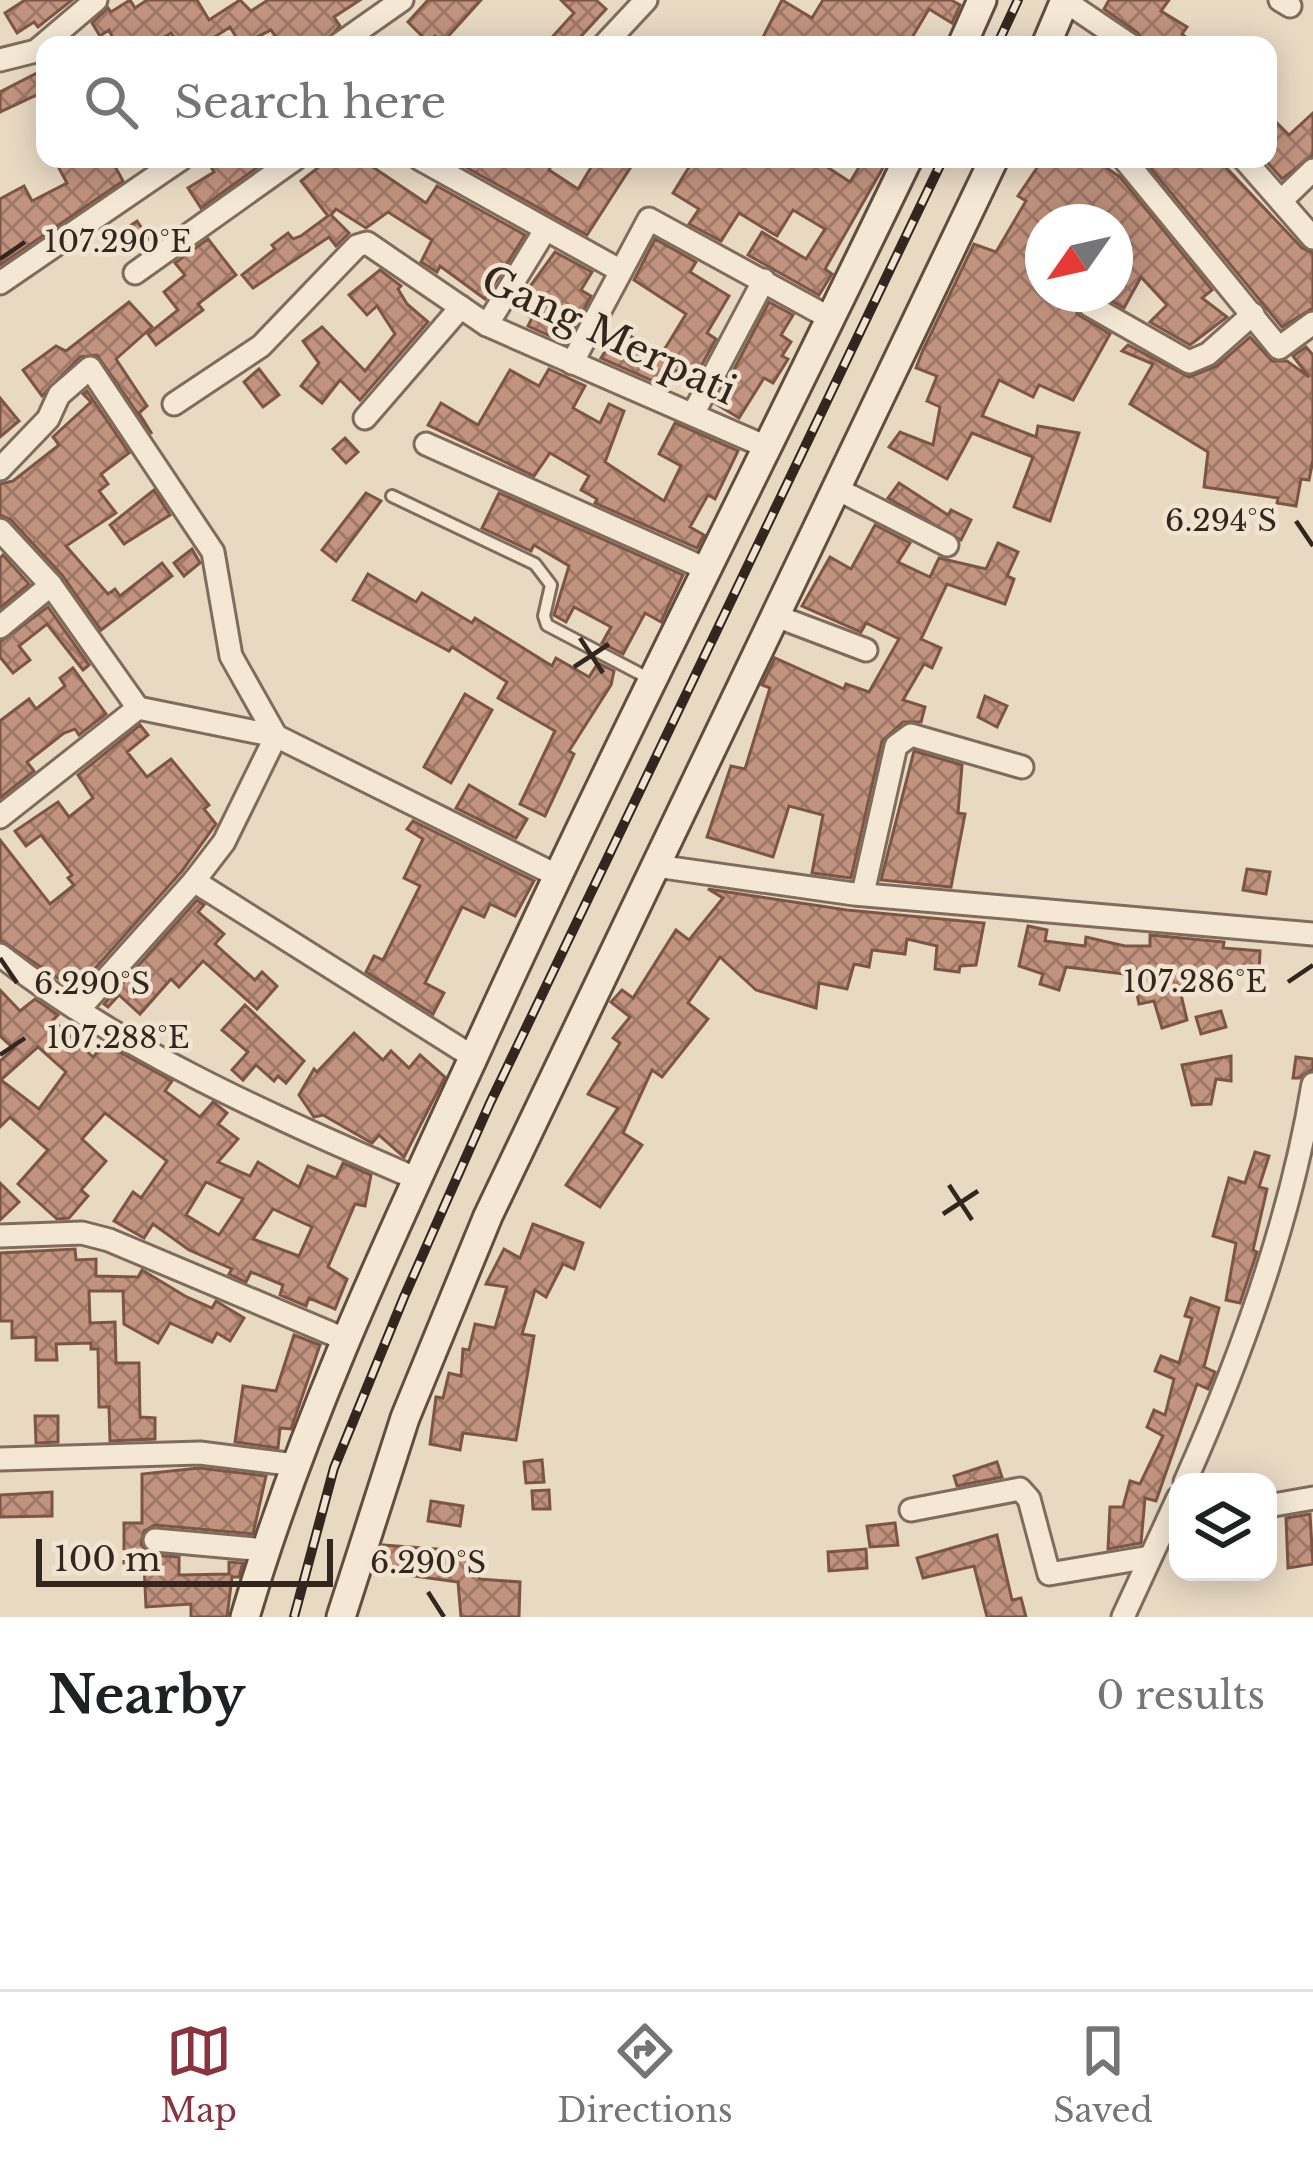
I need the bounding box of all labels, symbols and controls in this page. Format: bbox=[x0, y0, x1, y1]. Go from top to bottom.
search box bbox=[36, 36, 1277, 168]
icon: search bbox=[78, 69, 144, 135]
text: Search here bbox=[174, 74, 446, 130]
north arrow bbox=[1025, 204, 1133, 312]
text: 107.290°E bbox=[44, 223, 192, 260]
street label: Gang Merpati bbox=[474, 255, 744, 415]
text: 6.294°S bbox=[1165, 502, 1277, 539]
text: 107.286°E bbox=[1123, 963, 1267, 1000]
text: 6.290°S bbox=[34, 965, 150, 1002]
text: 107.288°E bbox=[46, 1019, 190, 1056]
map controls bbox=[1169, 1473, 1277, 1581]
button: layers bbox=[1169, 1473, 1277, 1581]
scale bar bbox=[36, 1533, 333, 1586]
text: 100 m bbox=[54, 1539, 161, 1580]
text: 6.290°S bbox=[370, 1544, 486, 1581]
text: Nearby bbox=[48, 1664, 245, 1727]
text: 0 results bbox=[1096, 1671, 1265, 1720]
tab: Map bbox=[160, 2018, 237, 2131]
tab: Directions bbox=[557, 2018, 733, 2131]
tab: Saved bbox=[1053, 2018, 1153, 2131]

